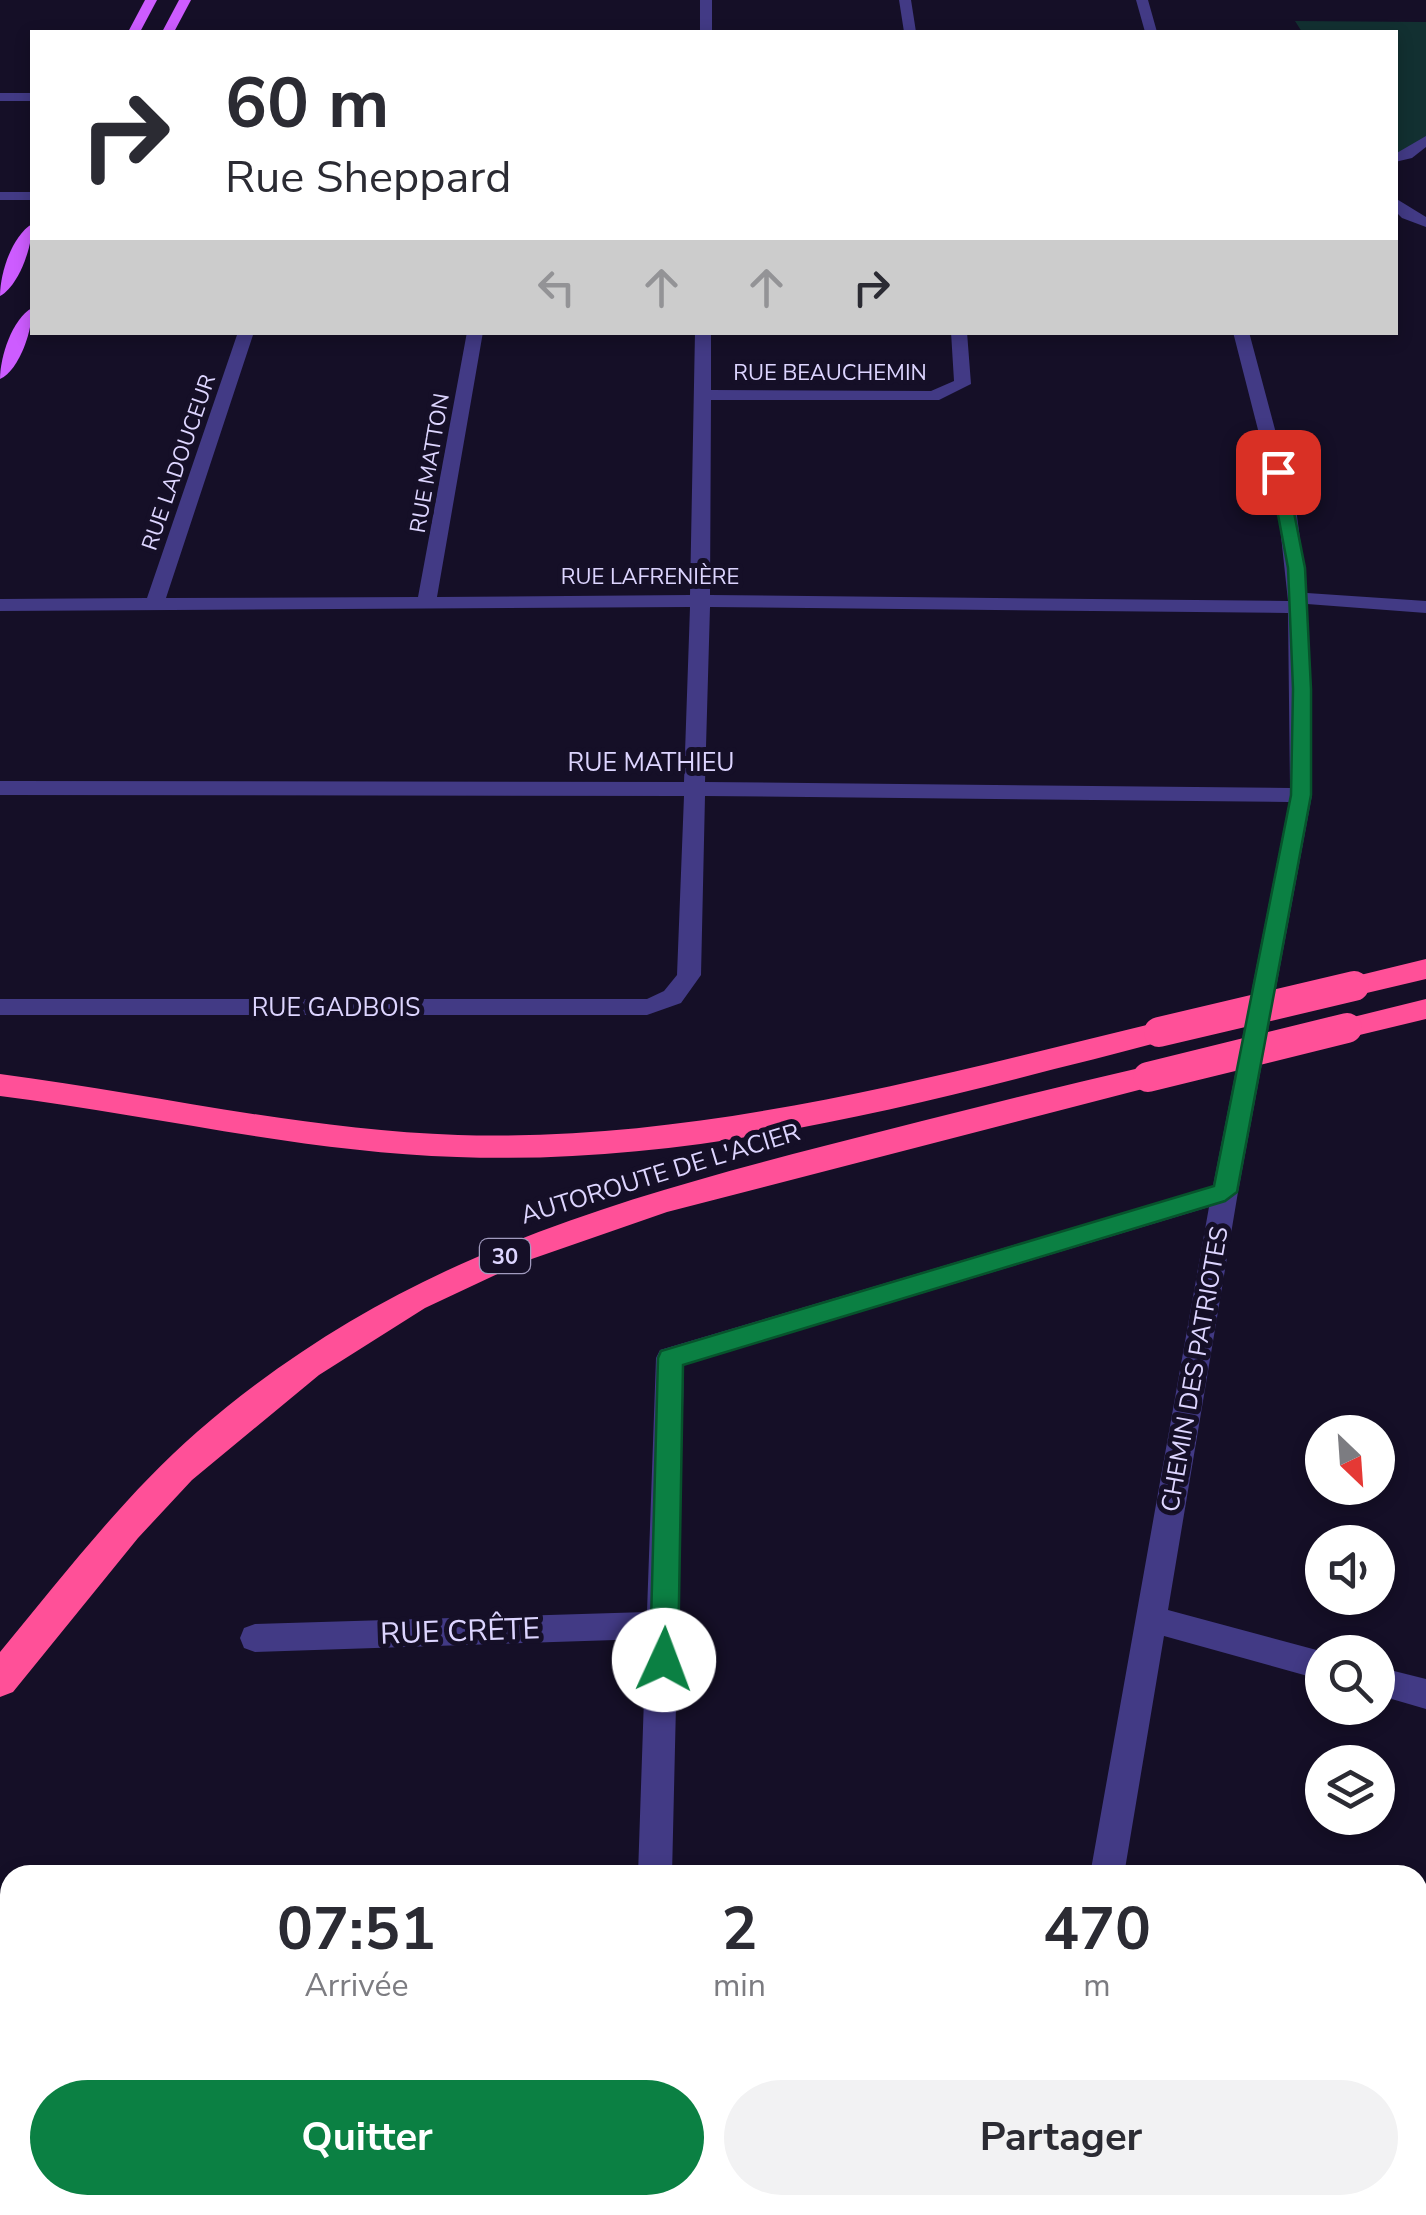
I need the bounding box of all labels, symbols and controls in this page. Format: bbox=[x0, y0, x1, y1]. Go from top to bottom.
text: 60 m bbox=[225, 56, 389, 152]
icon: right bbox=[60, 70, 190, 200]
text: Rue Sheppard bbox=[225, 147, 511, 208]
icon: left bbox=[529, 260, 584, 315]
icon: ahead bbox=[634, 260, 689, 315]
icon: ahead bbox=[739, 260, 794, 315]
icon: right bbox=[844, 260, 899, 315]
street label: RUE BEAUCHEMIN bbox=[733, 358, 927, 388]
street label: RUE LADOUCEUR bbox=[135, 370, 223, 554]
street label: RUE MATTON bbox=[403, 391, 457, 535]
pin bbox=[1236, 430, 1321, 515]
icon: arrive bbox=[1251, 445, 1306, 500]
street label: RUE LAFRENIÈRE bbox=[561, 562, 739, 592]
street label: RUE MATHIEU bbox=[568, 746, 734, 780]
street label: RUE GADBOIS bbox=[252, 991, 420, 1025]
street label: AUTOROUTE DE L'ACIER bbox=[516, 1115, 804, 1233]
street label: CHEMIN DES PATRIOTES bbox=[1153, 1224, 1237, 1515]
road number: 30 bbox=[480, 1239, 530, 1273]
north arrow bbox=[1305, 1415, 1395, 1505]
map controls bbox=[1305, 1415, 1395, 1835]
button: sound bbox=[1305, 1525, 1395, 1615]
street label: RUE CRÊTE bbox=[379, 1608, 541, 1655]
position arrow bbox=[612, 1608, 716, 1712]
button: search bbox=[1305, 1635, 1395, 1725]
button: layers bbox=[1305, 1745, 1395, 1835]
text: 07:51 bbox=[277, 1888, 436, 1970]
text: 2 bbox=[721, 1888, 757, 1970]
text: 470 bbox=[1043, 1888, 1151, 1970]
text: Arrivée bbox=[304, 1964, 408, 2007]
text: min bbox=[713, 1964, 766, 2007]
text: m bbox=[1083, 1964, 1111, 2007]
button: Quitter bbox=[30, 2080, 704, 2195]
button: Partager bbox=[724, 2080, 1398, 2195]

